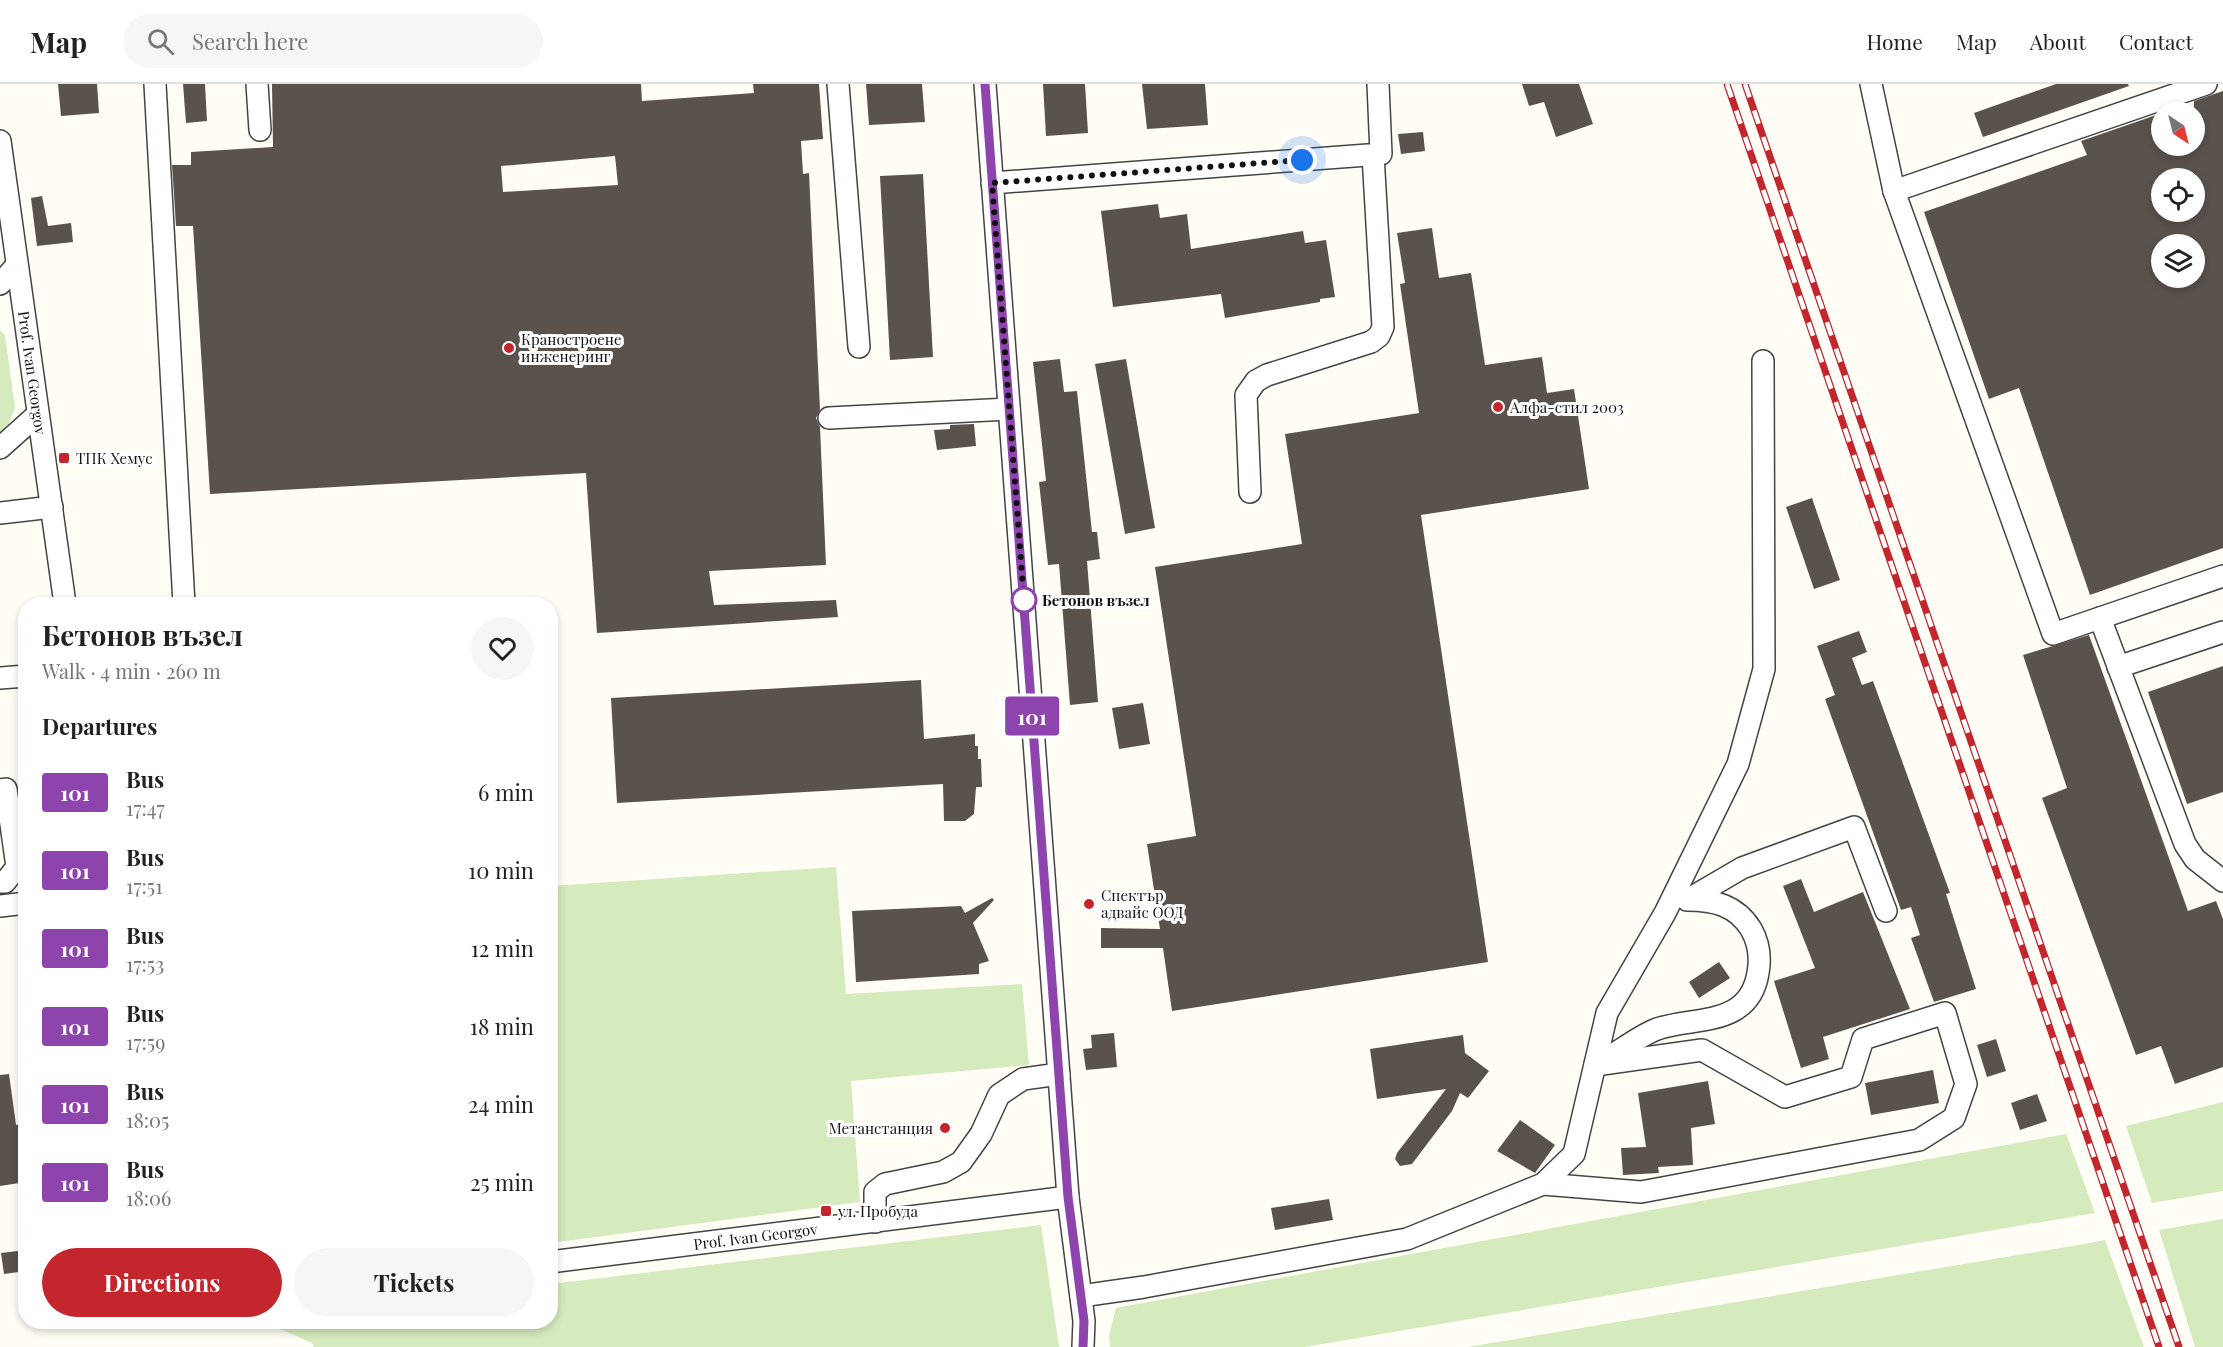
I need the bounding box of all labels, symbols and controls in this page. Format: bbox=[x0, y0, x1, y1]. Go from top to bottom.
search box bbox=[123, 14, 543, 68]
text: Map bbox=[30, 23, 87, 60]
icon: search bbox=[144, 25, 177, 58]
text: Search here bbox=[192, 26, 308, 56]
text: Home bbox=[1867, 27, 1923, 55]
text: Map bbox=[1956, 27, 1997, 55]
text: About bbox=[2030, 27, 2086, 55]
text: Contact bbox=[2119, 27, 2193, 55]
north arrow bbox=[2151, 102, 2205, 156]
map controls bbox=[2151, 102, 2205, 288]
your location bbox=[1287, 145, 1317, 175]
button: locate bbox=[2151, 168, 2205, 222]
button: layers bbox=[2151, 234, 2205, 288]
street label: Prof. Ivan Georgov bbox=[14, 310, 51, 436]
place label: Краностроене инженеринг bbox=[521, 329, 622, 366]
marker: Краностроене инженеринг bbox=[502, 341, 516, 355]
place label: Алфа-стил 2003 bbox=[1509, 397, 1624, 417]
marker: Алфа-стил 2003 bbox=[1491, 400, 1505, 414]
place label: ТПК Хемус bbox=[76, 448, 153, 468]
marker: ТПК Хемус bbox=[57, 451, 71, 465]
marker: Бетонов възел bbox=[1011, 587, 1037, 613]
place label: Бетонов възел bbox=[1042, 590, 1150, 610]
text: Бетонов възел bbox=[42, 616, 243, 653]
button: heart bbox=[471, 617, 534, 680]
text: Walk · 4 min · 260 m bbox=[42, 657, 221, 684]
line badge: 101 bbox=[998, 696, 1066, 736]
text: 101 bbox=[1017, 702, 1047, 730]
text: Departures bbox=[42, 711, 157, 741]
text: Bus bbox=[126, 764, 164, 794]
text: 6 min bbox=[478, 777, 534, 807]
text: 101 bbox=[60, 778, 90, 806]
text: 17:47 bbox=[126, 794, 165, 821]
text: Bus bbox=[126, 842, 164, 872]
text: 10 min bbox=[468, 855, 534, 885]
text: 101 bbox=[60, 856, 90, 884]
text: 17:51 bbox=[126, 872, 163, 899]
place label: Спектър адвайс ООД bbox=[1101, 885, 1184, 922]
marker: Спектър адвайс ООД bbox=[1082, 897, 1096, 911]
text: Bus bbox=[126, 920, 164, 950]
text: 12 min bbox=[471, 933, 534, 963]
text: 101 bbox=[60, 934, 90, 962]
text: 17:53 bbox=[126, 950, 164, 977]
text: Bus bbox=[126, 998, 164, 1028]
text: 18 min bbox=[470, 1011, 534, 1041]
text: 101 bbox=[60, 1012, 90, 1040]
text: 17:59 bbox=[126, 1028, 165, 1055]
text: Bus bbox=[126, 1076, 164, 1106]
text: 24 min bbox=[468, 1089, 534, 1119]
text: 101 bbox=[60, 1090, 90, 1118]
text: 18:05 bbox=[126, 1106, 169, 1133]
place label: Метанстанция bbox=[829, 1118, 933, 1138]
marker: Метанстанция bbox=[938, 1121, 952, 1135]
text: Bus bbox=[126, 1154, 164, 1184]
text: 25 min bbox=[470, 1167, 534, 1197]
text: 101 bbox=[60, 1168, 90, 1196]
text: 18:06 bbox=[126, 1184, 171, 1211]
place label: ул. Пробуда bbox=[837, 1201, 918, 1221]
marker: ул. Пробуда bbox=[819, 1204, 833, 1218]
street label: Prof. Ivan Georgov bbox=[692, 1218, 819, 1254]
button: Directions bbox=[42, 1248, 282, 1317]
button: Tickets bbox=[294, 1248, 534, 1317]

